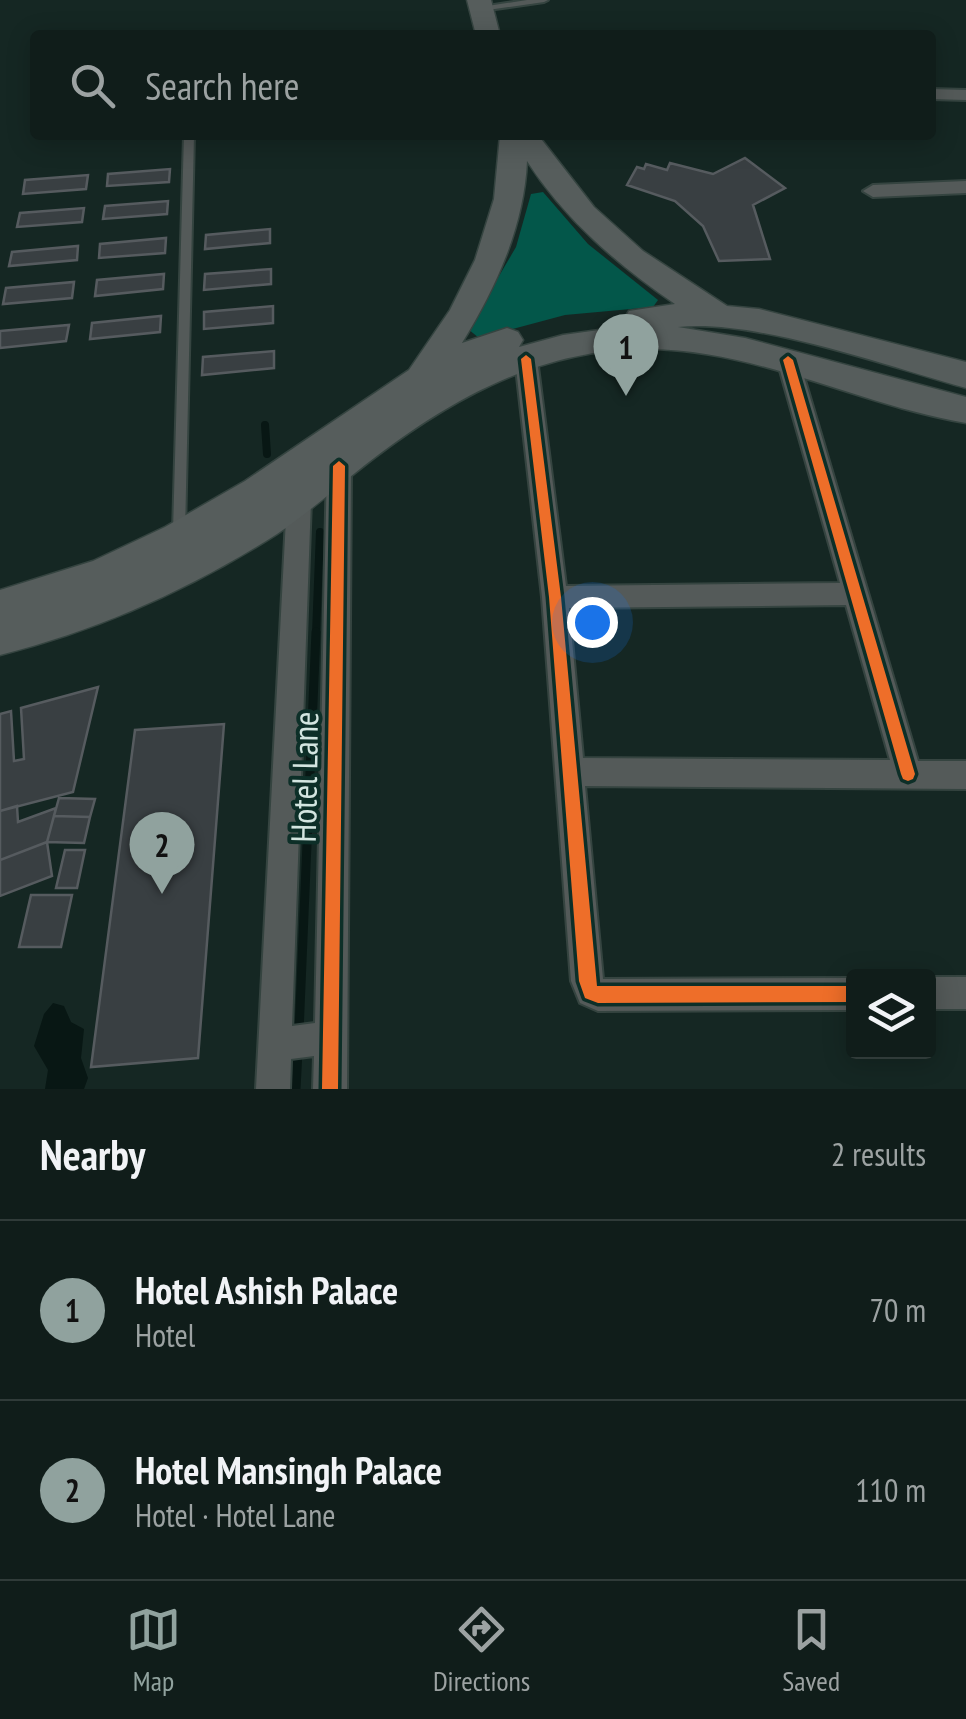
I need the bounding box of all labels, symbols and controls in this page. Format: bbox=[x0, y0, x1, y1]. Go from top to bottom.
search box bbox=[30, 30, 936, 140]
icon: search bbox=[65, 58, 120, 113]
text: Search here bbox=[145, 61, 299, 110]
pin: 1 bbox=[594, 314, 658, 396]
your location bbox=[567, 597, 618, 648]
street label: Hotel Lane bbox=[280, 711, 328, 843]
pin: 2 bbox=[130, 812, 194, 894]
map controls bbox=[846, 969, 936, 1059]
button: layers bbox=[846, 969, 936, 1059]
text: Nearby bbox=[40, 1127, 145, 1182]
text: 2 results bbox=[831, 1133, 926, 1175]
text: Hotel Ashish Palace bbox=[135, 1265, 398, 1314]
text: 1 bbox=[65, 1289, 80, 1331]
text: 70 m bbox=[870, 1289, 926, 1331]
text: Hotel bbox=[135, 1314, 195, 1356]
text: Hotel Mansingh Palace bbox=[135, 1445, 442, 1494]
text: 2 bbox=[65, 1469, 80, 1511]
text: 110 m bbox=[855, 1469, 926, 1511]
text: Hotel · Hotel Lane bbox=[135, 1494, 335, 1536]
tab: Map bbox=[126, 1602, 181, 1699]
tab: Directions bbox=[433, 1602, 530, 1699]
tab: Saved bbox=[782, 1602, 840, 1699]

